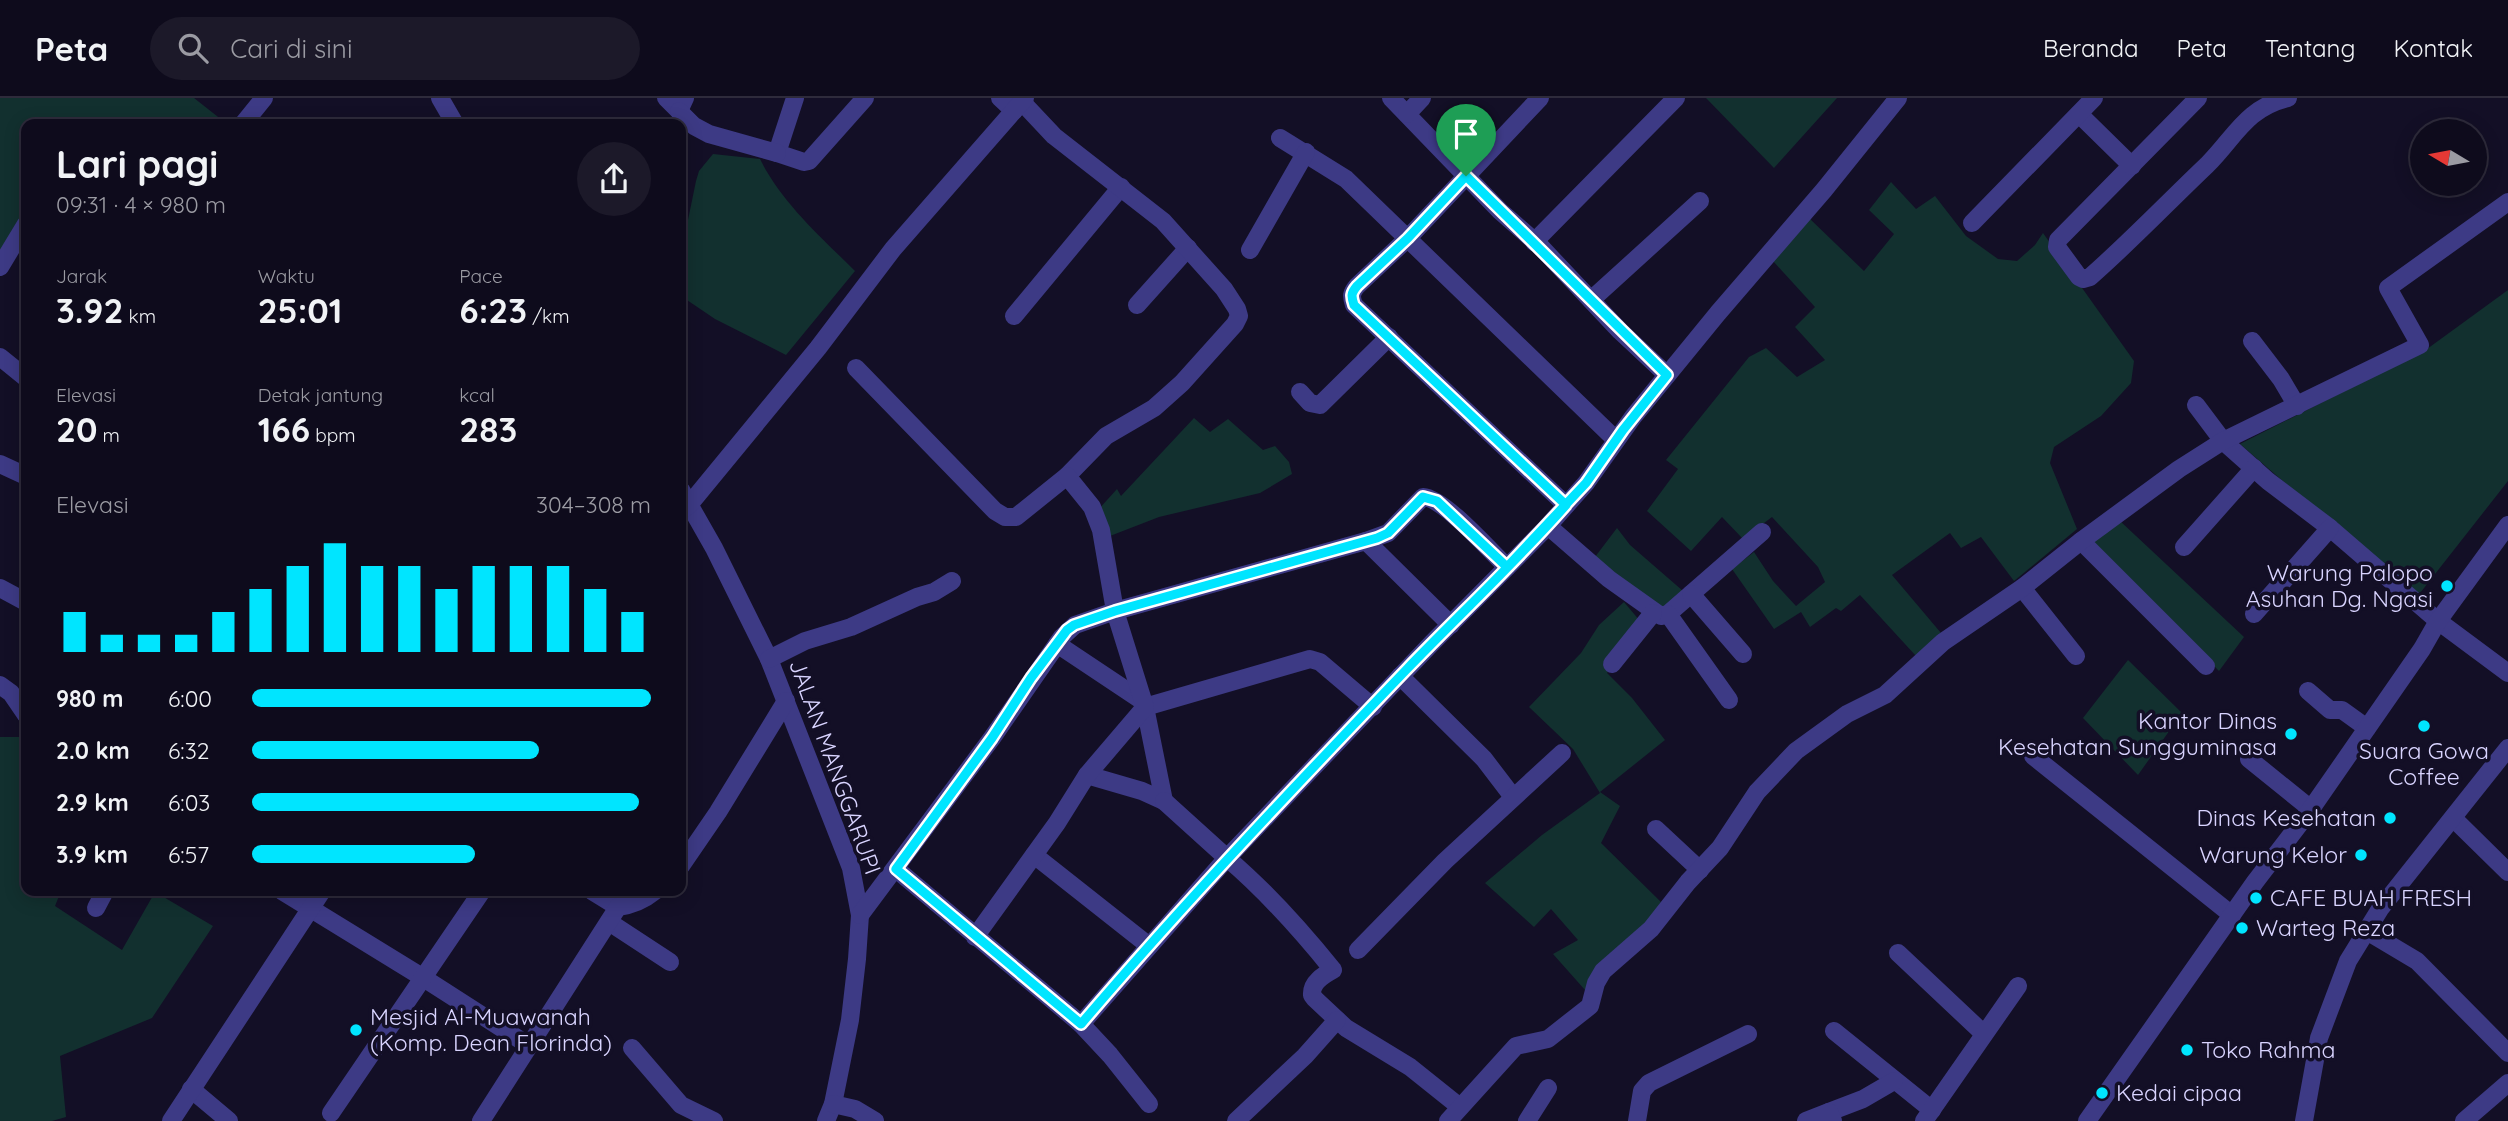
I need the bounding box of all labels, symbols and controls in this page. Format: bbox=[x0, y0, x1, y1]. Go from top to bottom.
search box bbox=[150, 17, 640, 80]
text: Peta bbox=[35, 28, 108, 69]
icon: search bbox=[174, 29, 212, 67]
text: Cari di sini bbox=[230, 32, 352, 65]
text: Beranda bbox=[2043, 33, 2139, 63]
text: Peta bbox=[2177, 33, 2227, 63]
text: Tentang bbox=[2265, 33, 2355, 63]
text: Kontak bbox=[2393, 33, 2473, 63]
pin bbox=[1436, 104, 1496, 176]
icon: arrive bbox=[1447, 115, 1485, 153]
north arrow bbox=[2410, 119, 2487, 196]
map controls bbox=[2410, 119, 2487, 196]
text: Lari pagi bbox=[56, 140, 218, 188]
button: share bbox=[577, 142, 651, 216]
text: 09:31 · 4 × 980 m bbox=[56, 190, 226, 219]
text: Jarak bbox=[56, 264, 107, 288]
text: Waktu bbox=[258, 264, 315, 288]
text: Pace bbox=[459, 264, 503, 288]
text: 3.92 bbox=[56, 288, 123, 332]
text: 25:01 bbox=[258, 288, 342, 332]
text: 6:23 bbox=[459, 288, 527, 332]
text: km bbox=[123, 304, 156, 328]
text: /km bbox=[527, 304, 570, 328]
text: Elevasi bbox=[56, 383, 116, 407]
text: Detak jantung bbox=[258, 383, 383, 407]
text: kcal bbox=[459, 383, 495, 407]
text: 20 bbox=[56, 407, 97, 451]
text: 166 bbox=[258, 407, 310, 451]
text: 283 bbox=[459, 407, 517, 451]
text: m bbox=[97, 423, 120, 447]
text: bpm bbox=[310, 423, 356, 447]
text: Elevasi bbox=[56, 490, 129, 519]
text: 304–308 m bbox=[536, 490, 651, 519]
place label: Warung Palopo Asuhan Dg. Ngasi bbox=[2246, 558, 2433, 613]
marker: Warung Palopo Asuhan Dg. Ngasi bbox=[2439, 578, 2455, 594]
street label: JALAN MANGGARUPI bbox=[783, 655, 888, 878]
text: 980 m bbox=[56, 684, 123, 713]
text: 6:00 bbox=[168, 684, 212, 713]
place label: Kantor Dinas Kesehatan Sungguminasa bbox=[1998, 706, 2277, 761]
marker: Suara Gowa Coffee bbox=[2416, 718, 2432, 734]
marker: Kantor Dinas Kesehatan Sungguminasa bbox=[2283, 726, 2299, 742]
text: 2.0 km bbox=[56, 736, 130, 765]
text: 6:32 bbox=[168, 736, 209, 765]
place label: Suara Gowa Coffee bbox=[2359, 736, 2489, 791]
text: 2.9 km bbox=[56, 788, 129, 817]
text: 6:03 bbox=[168, 788, 210, 817]
place label: Dinas Kesehatan bbox=[2196, 803, 2376, 832]
marker: Dinas Kesehatan bbox=[2382, 810, 2398, 826]
text: 3.9 km bbox=[56, 840, 128, 869]
text: 6:57 bbox=[168, 840, 209, 869]
place label: Warung Kelor bbox=[2199, 840, 2347, 869]
marker: Warung Kelor bbox=[2353, 847, 2369, 863]
place label: CAFE BUAH FRESH bbox=[2270, 883, 2472, 912]
marker: CAFE BUAH FRESH bbox=[2248, 890, 2264, 906]
place label: Warteg Reza bbox=[2256, 913, 2395, 942]
marker: Warteg Reza bbox=[2234, 920, 2250, 936]
place label: Mesjid Al-Muawanah (Komp. Dean Florinda) bbox=[370, 1002, 612, 1057]
marker: Mesjid Al-Muawanah (Komp. Dean Florinda) bbox=[348, 1022, 364, 1038]
place label: Toko Rahma bbox=[2201, 1035, 2335, 1064]
marker: Toko Rahma bbox=[2179, 1042, 2195, 1058]
place label: Kedai cipaa bbox=[2116, 1078, 2242, 1107]
marker: Kedai cipaa bbox=[2094, 1085, 2110, 1101]

